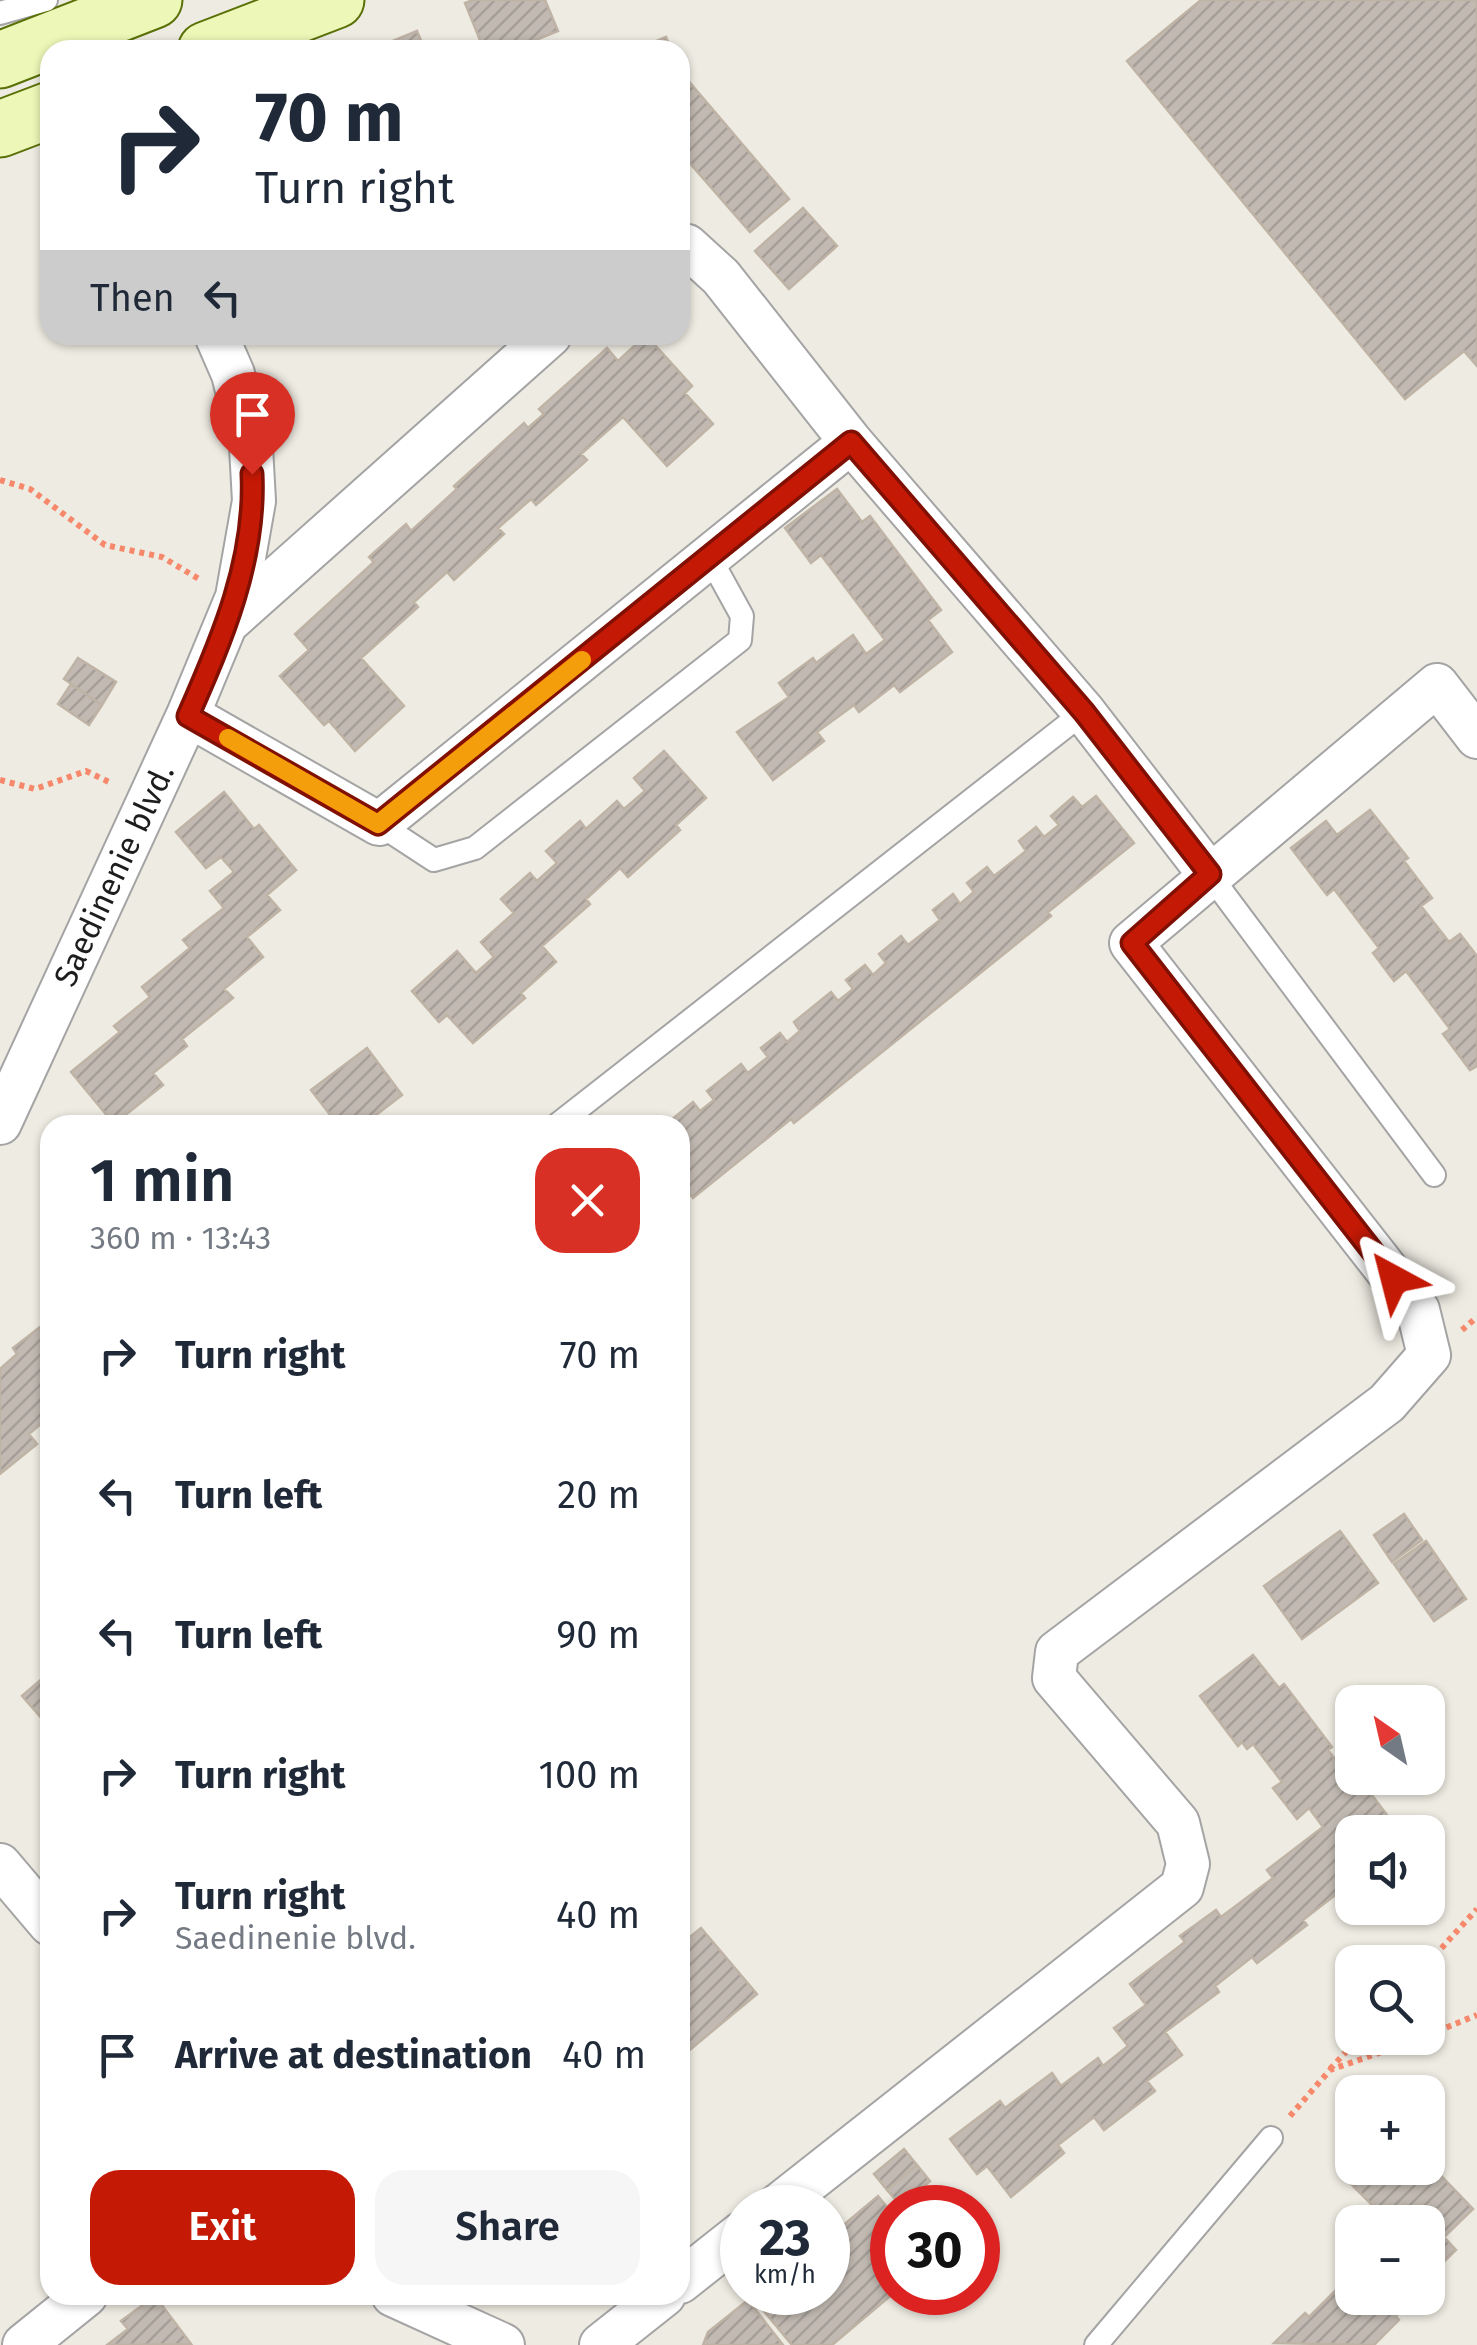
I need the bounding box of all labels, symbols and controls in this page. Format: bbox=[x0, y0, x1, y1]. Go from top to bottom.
text: 70 m bbox=[255, 76, 404, 160]
icon: right bbox=[90, 80, 220, 210]
text: Turn right bbox=[255, 161, 454, 215]
icon: left bbox=[195, 270, 250, 325]
text: Then bbox=[90, 275, 175, 321]
pin bbox=[210, 372, 295, 475]
icon: arrive bbox=[225, 387, 280, 442]
street label: Saedinenie blvd. bbox=[46, 758, 182, 992]
text: 1 min bbox=[90, 1145, 235, 1217]
button: close bbox=[535, 1148, 640, 1253]
text: 360 m · 13:43 bbox=[90, 1219, 271, 1257]
position arrow bbox=[1342, 1227, 1446, 1331]
icon: right bbox=[90, 1328, 145, 1383]
text: Turn right bbox=[175, 1332, 345, 1378]
text: 70 m bbox=[560, 1332, 640, 1378]
icon: left bbox=[90, 1468, 145, 1523]
text: Turn left bbox=[175, 1472, 322, 1518]
text: 20 m bbox=[557, 1472, 640, 1518]
icon: left bbox=[90, 1608, 145, 1663]
text: Turn left bbox=[175, 1612, 322, 1658]
text: 90 m bbox=[556, 1612, 640, 1658]
north arrow bbox=[1335, 1685, 1445, 1795]
map controls bbox=[1335, 1685, 1445, 2315]
icon: right bbox=[90, 1748, 145, 1803]
text: Turn right bbox=[175, 1752, 345, 1798]
text: 100 m bbox=[539, 1752, 640, 1798]
button: sound bbox=[1335, 1815, 1445, 1925]
text: Turn right bbox=[175, 1873, 345, 1919]
icon: right bbox=[90, 1888, 145, 1943]
text: 40 m bbox=[556, 1892, 640, 1938]
text: Saedinenie blvd. bbox=[175, 1919, 416, 1957]
button: search bbox=[1335, 1945, 1445, 2055]
icon: arrive bbox=[90, 2028, 145, 2083]
text: Arrive at destination bbox=[175, 2032, 532, 2078]
text: 40 m bbox=[562, 2032, 646, 2078]
button: + bbox=[1335, 2075, 1445, 2185]
button: Exit bbox=[90, 2170, 355, 2285]
button: Share bbox=[375, 2170, 640, 2285]
speed limit sign: 30 bbox=[870, 2185, 1000, 2315]
button: − bbox=[1335, 2205, 1445, 2315]
text: 23 bbox=[759, 2208, 811, 2268]
text: km/h bbox=[754, 2260, 816, 2290]

